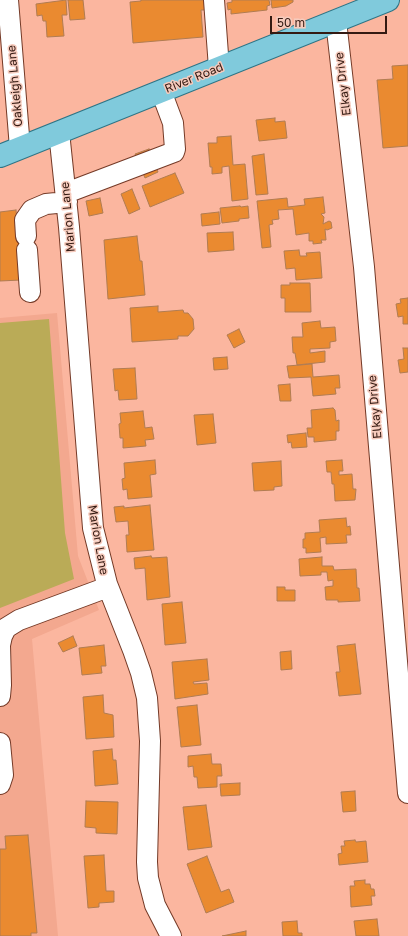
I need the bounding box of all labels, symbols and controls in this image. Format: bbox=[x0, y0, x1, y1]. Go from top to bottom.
scale bar bbox=[272, 8, 389, 34]
text: 50 m bbox=[277, 15, 305, 30]
street label: Oakleigh Lane bbox=[4, 44, 26, 128]
street label: Elkay Drive bbox=[332, 51, 354, 117]
street label: River Road bbox=[163, 60, 225, 96]
street label: Marion Lane bbox=[58, 181, 78, 253]
street label: Elkay Drive bbox=[365, 375, 385, 439]
street label: Marion Lane bbox=[85, 504, 111, 576]

